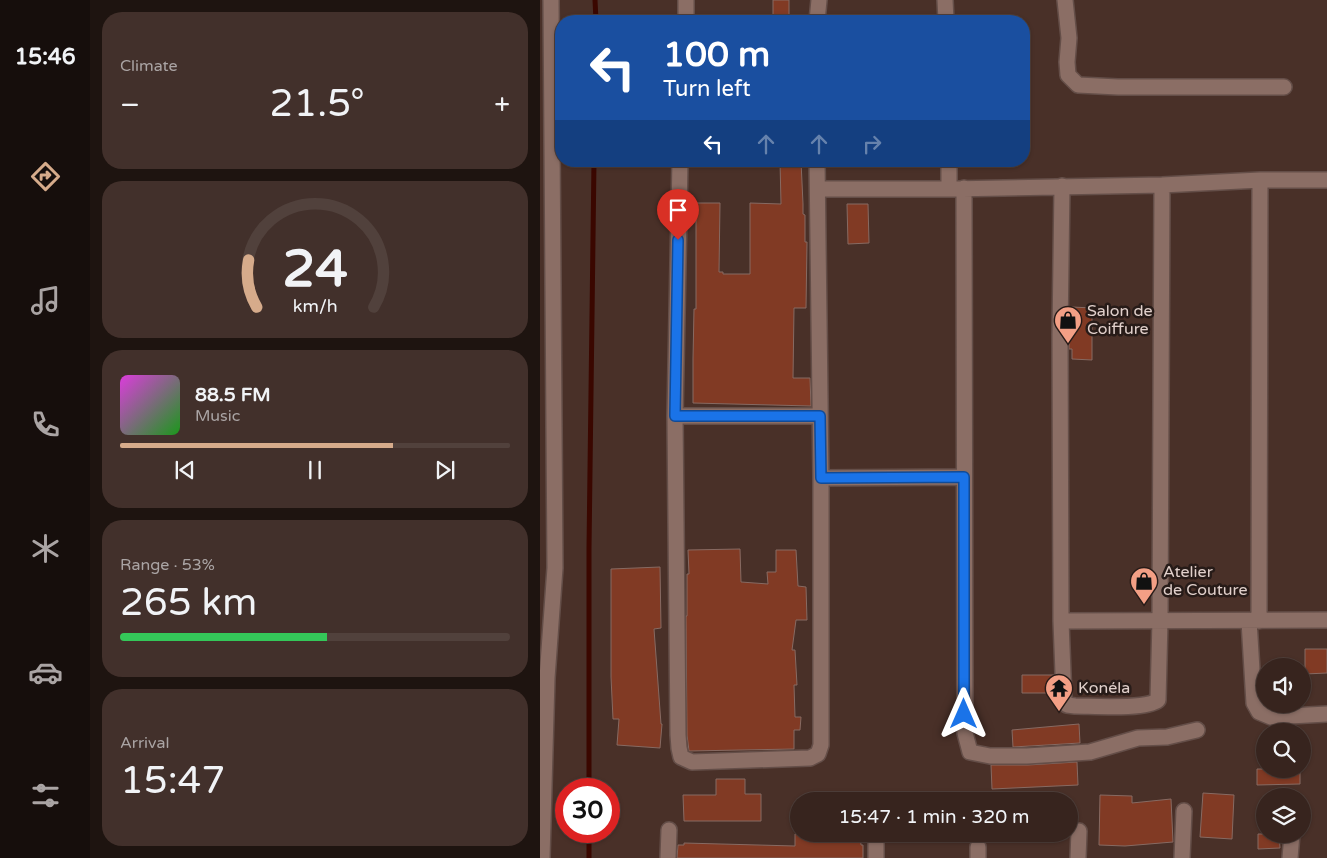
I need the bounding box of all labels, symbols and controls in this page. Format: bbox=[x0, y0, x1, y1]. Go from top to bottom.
text: 100 m bbox=[663, 34, 770, 76]
icon: left bbox=[580, 35, 645, 100]
text: 15:46 bbox=[15, 44, 75, 70]
text: Climate bbox=[120, 56, 178, 76]
text: Turn left bbox=[663, 76, 751, 102]
text: 21.5° bbox=[270, 81, 365, 127]
text: − bbox=[120, 88, 140, 122]
text: + bbox=[494, 88, 510, 122]
icon: left bbox=[699, 130, 727, 158]
icon: ahead bbox=[752, 130, 780, 158]
icon: ahead bbox=[805, 130, 833, 158]
icon: right bbox=[858, 130, 886, 158]
icon: directions bbox=[28, 159, 63, 194]
pin bbox=[657, 189, 699, 240]
icon: arrive bbox=[664, 196, 692, 224]
text: 24 bbox=[282, 238, 348, 301]
icon: music bbox=[28, 283, 63, 318]
text: km/h bbox=[293, 296, 337, 317]
place label: Salon de Coiffure bbox=[1087, 301, 1153, 339]
shop icon: Salon de Coiffure bbox=[1053, 305, 1083, 344]
text: 88.5 FM bbox=[195, 384, 271, 406]
text: Music bbox=[195, 406, 240, 426]
icon: phone bbox=[28, 407, 63, 442]
icon: previous bbox=[171, 456, 199, 484]
icon: pause bbox=[301, 456, 329, 484]
icon: next bbox=[431, 456, 459, 484]
icon: climate bbox=[28, 531, 63, 566]
text: Range · 53% bbox=[120, 555, 215, 575]
place label: Atelier de Couture bbox=[1163, 562, 1247, 600]
shop icon: Atelier de Couture bbox=[1129, 566, 1159, 605]
text: 265 km bbox=[120, 580, 257, 626]
icon: car bbox=[28, 655, 63, 690]
map controls bbox=[1256, 658, 1311, 843]
button: sound bbox=[1256, 658, 1311, 713]
temple icon: Konéla bbox=[1044, 673, 1074, 712]
place label: Konéla bbox=[1078, 678, 1130, 698]
position arrow bbox=[937, 687, 989, 739]
button: search bbox=[1256, 723, 1311, 778]
text: Arrival bbox=[120, 733, 169, 753]
text: 15:47 bbox=[120, 758, 225, 804]
icon: filters bbox=[28, 778, 63, 813]
speed limit sign: 30 bbox=[555, 778, 620, 843]
button: layers bbox=[1256, 788, 1311, 843]
text: 15:47 · 1 min · 320 m bbox=[838, 806, 1030, 828]

